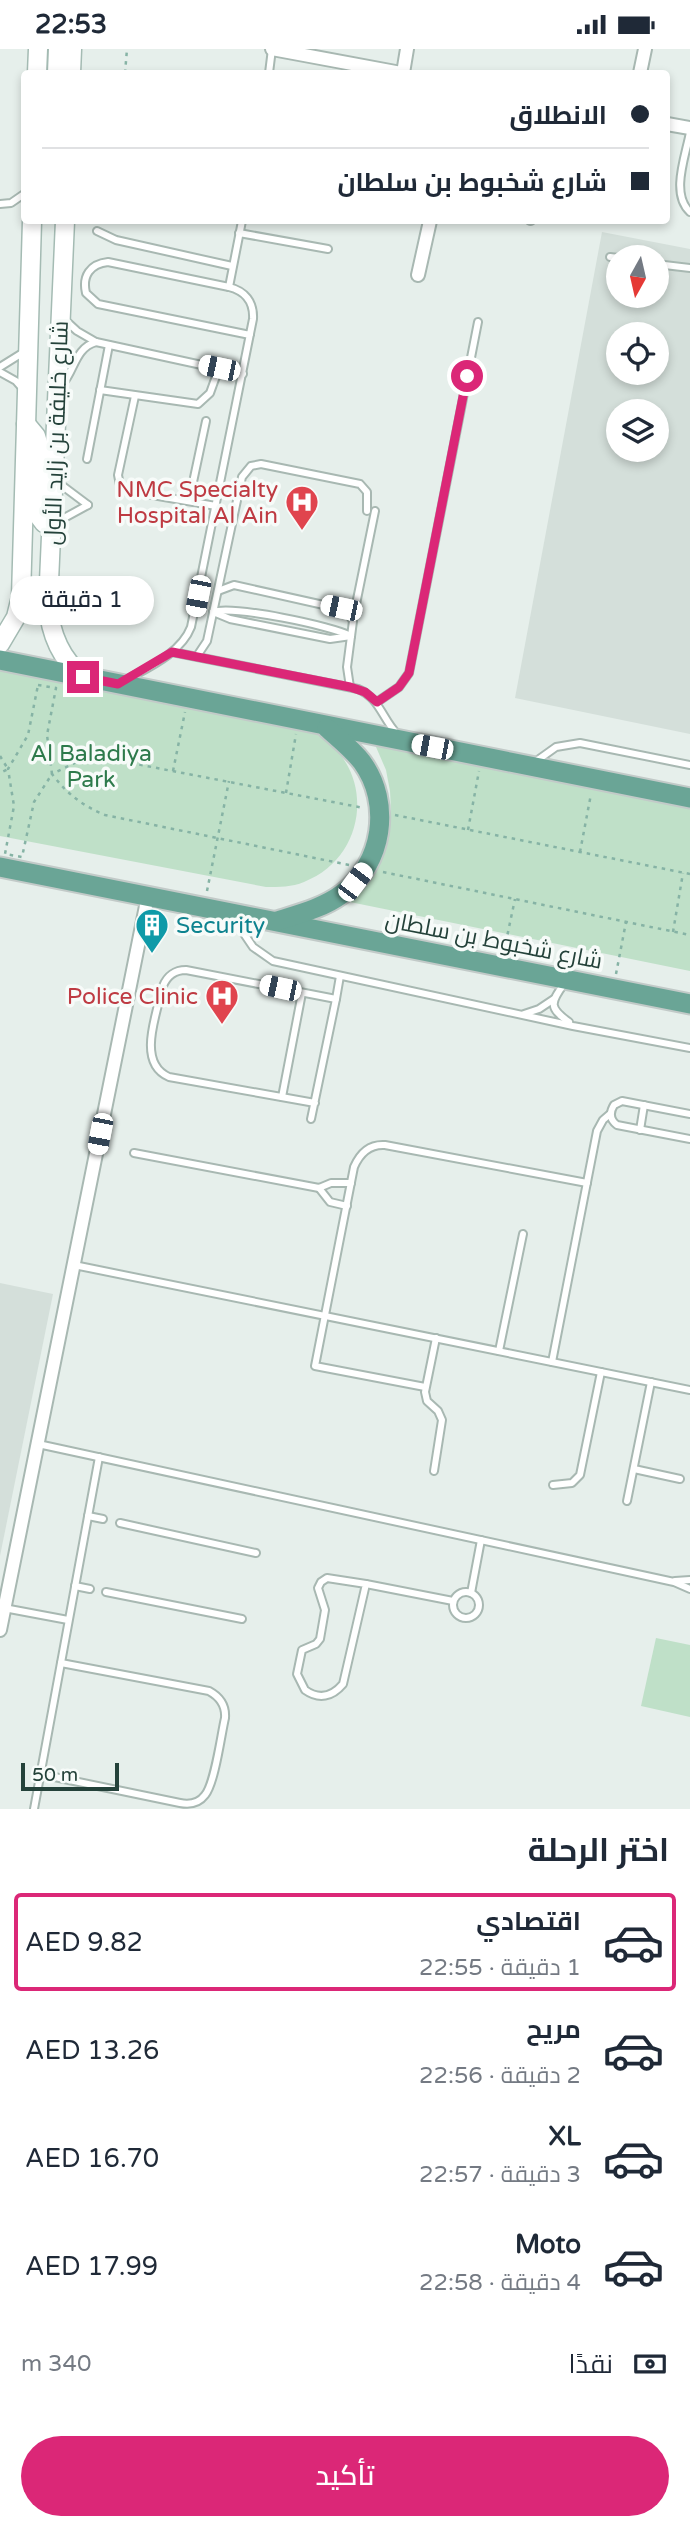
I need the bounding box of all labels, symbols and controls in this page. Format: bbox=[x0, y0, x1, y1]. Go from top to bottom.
text: 22:53 bbox=[35, 9, 107, 40]
text: الانطلاق bbox=[509, 100, 607, 131]
text: شارع شخبوط بن سلطان bbox=[337, 167, 607, 198]
north arrow bbox=[606, 245, 668, 308]
map controls bbox=[606, 245, 669, 462]
street label: شارع خليفة بن زايد الأول bbox=[39, 320, 76, 546]
button: locate bbox=[606, 322, 669, 385]
car bbox=[197, 353, 242, 383]
route start bbox=[451, 360, 483, 392]
button: layers bbox=[606, 399, 669, 462]
place label: NMC Specialty Hospital Al Ain bbox=[116, 476, 278, 530]
hospital icon: NMC Specialty Hospital Al Ain bbox=[283, 483, 321, 532]
car bbox=[184, 573, 213, 619]
callout: 1 دقيقة bbox=[11, 575, 155, 625]
text: 1 دقيقة bbox=[41, 586, 123, 614]
car bbox=[319, 593, 364, 623]
route end bbox=[67, 661, 99, 693]
car bbox=[410, 733, 455, 761]
park label: Al Baladiya Park bbox=[30, 740, 152, 794]
car bbox=[334, 859, 377, 905]
building icon: Security bbox=[133, 906, 171, 955]
street label: شارع شخبوط بن سلطان bbox=[383, 906, 605, 977]
place label: Security bbox=[176, 912, 265, 940]
car bbox=[258, 973, 303, 1003]
hospital icon: Police Clinic bbox=[203, 977, 241, 1026]
place label: Police Clinic bbox=[67, 983, 198, 1011]
car bbox=[86, 1111, 115, 1157]
scale bar bbox=[21, 1760, 119, 1792]
text: 50 m bbox=[32, 1764, 78, 1786]
text: اختر الرحلة bbox=[528, 1832, 669, 1870]
text: اقتصادي bbox=[476, 1906, 581, 1937]
icon: car bbox=[602, 1911, 665, 1974]
text: AED 9.82 bbox=[25, 1927, 143, 1958]
text: 1 دقيقة · 22:55 bbox=[419, 1954, 581, 1982]
text: مريح bbox=[526, 2014, 581, 2045]
icon: car bbox=[602, 2019, 665, 2082]
text: AED 13.26 bbox=[25, 2035, 159, 2066]
text: 2 دقيقة · 22:56 bbox=[419, 2062, 581, 2090]
text: XL bbox=[549, 2121, 581, 2152]
icon: car bbox=[602, 2127, 665, 2190]
text: AED 16.70 bbox=[25, 2143, 159, 2174]
text: 3 دقيقة · 22:57 bbox=[419, 2161, 581, 2189]
text: Moto bbox=[515, 2229, 581, 2260]
icon: car bbox=[602, 2235, 665, 2298]
text: AED 17.99 bbox=[25, 2251, 158, 2282]
text: 4 دقيقة · 22:58 bbox=[419, 2269, 581, 2297]
icon: cash bbox=[631, 2345, 669, 2383]
text: نقدًا bbox=[569, 2349, 613, 2380]
text: 340 m bbox=[21, 2350, 91, 2378]
button: تأكيد bbox=[21, 2436, 669, 2516]

